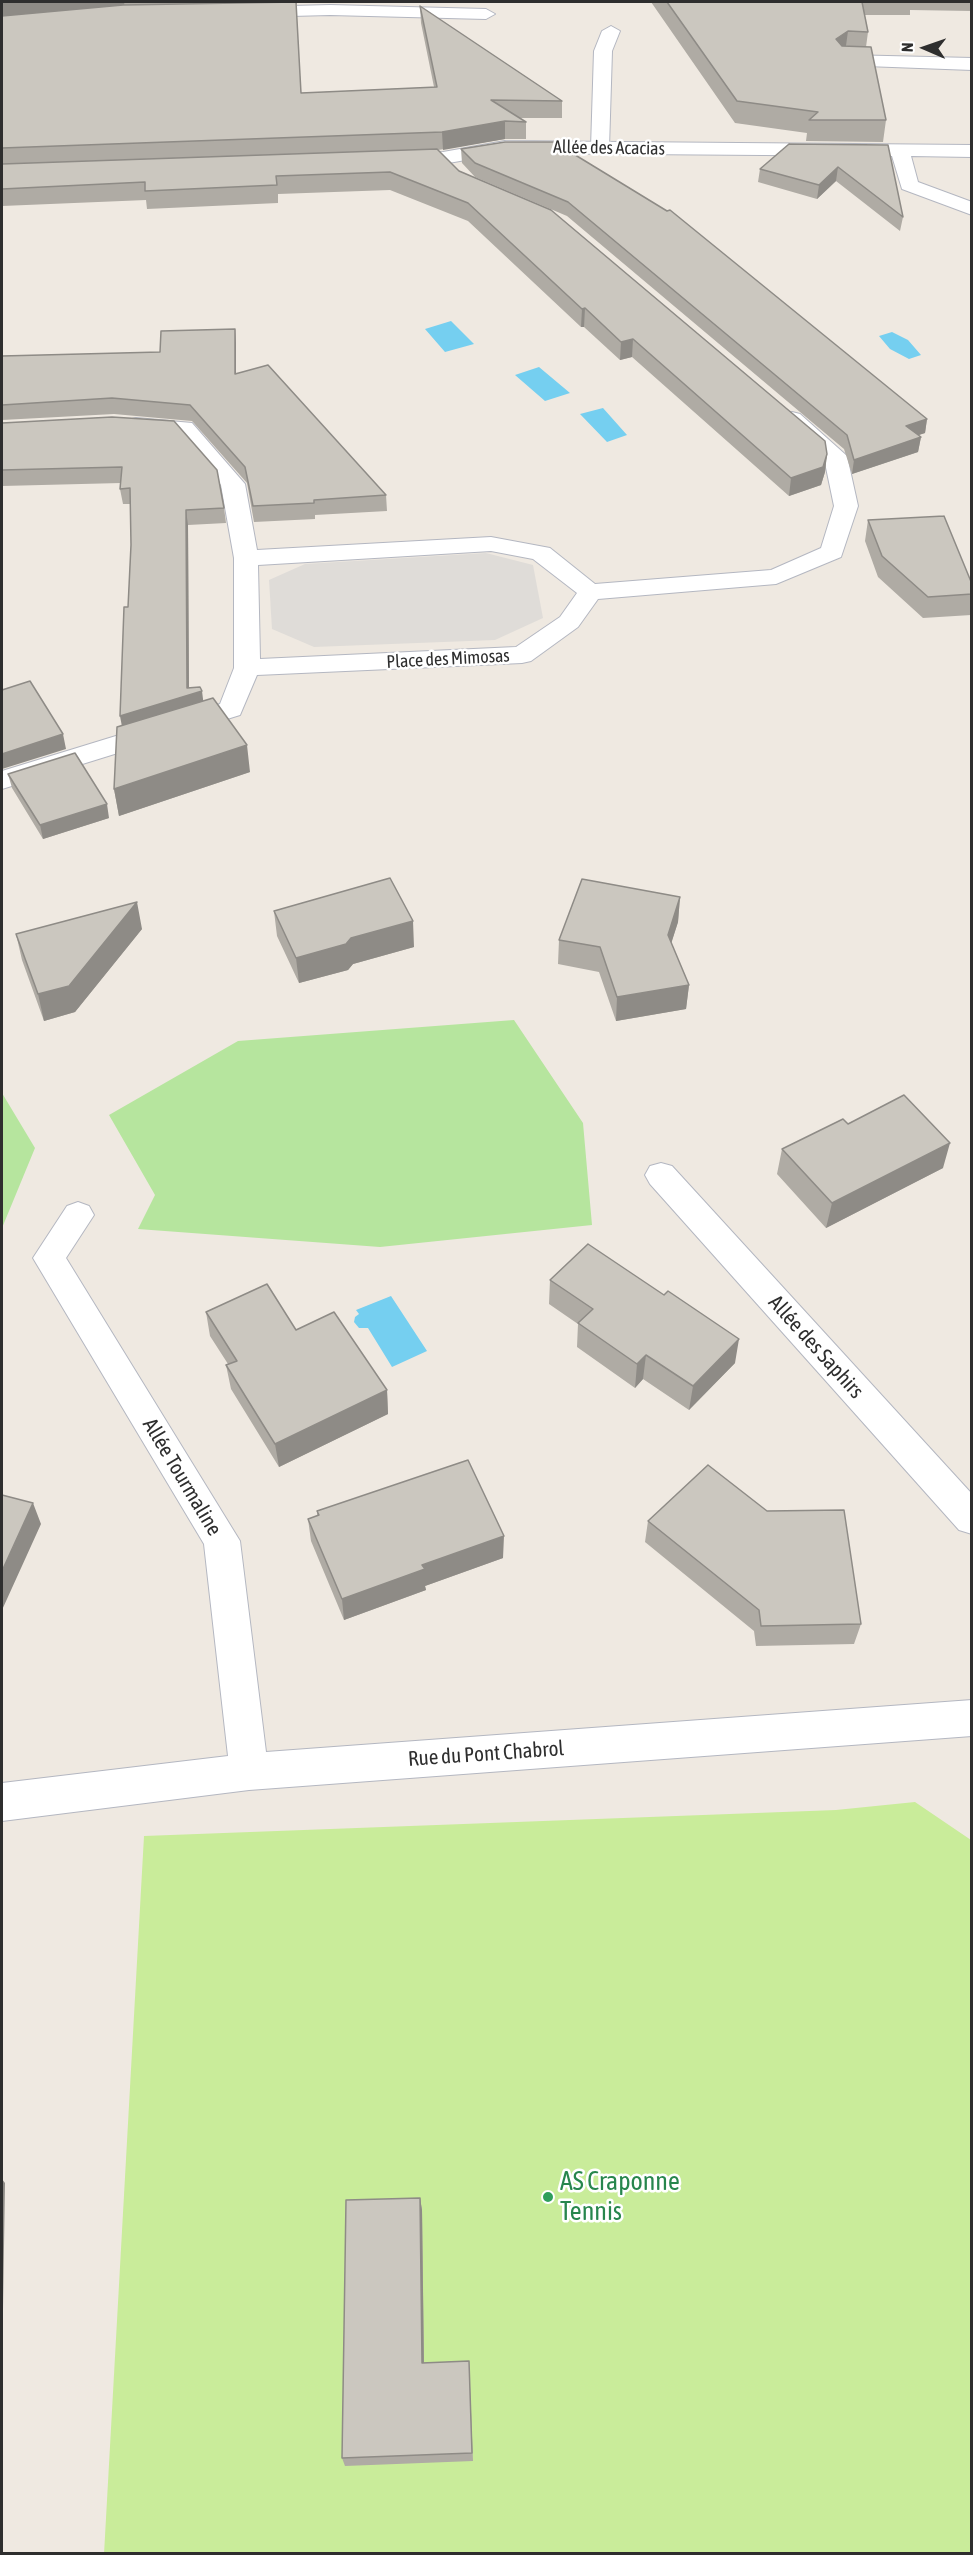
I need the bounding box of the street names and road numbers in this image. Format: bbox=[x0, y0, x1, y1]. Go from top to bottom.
street label: Allée des Acacias bbox=[553, 136, 665, 160]
street label: Place des Mimosas bbox=[386, 645, 510, 673]
street label: Allée des Saphirs bbox=[763, 1290, 869, 1404]
street label: Allée Tourmaline bbox=[137, 1414, 227, 1540]
street label: Rue du Pont Chabrol bbox=[407, 1736, 565, 1772]

